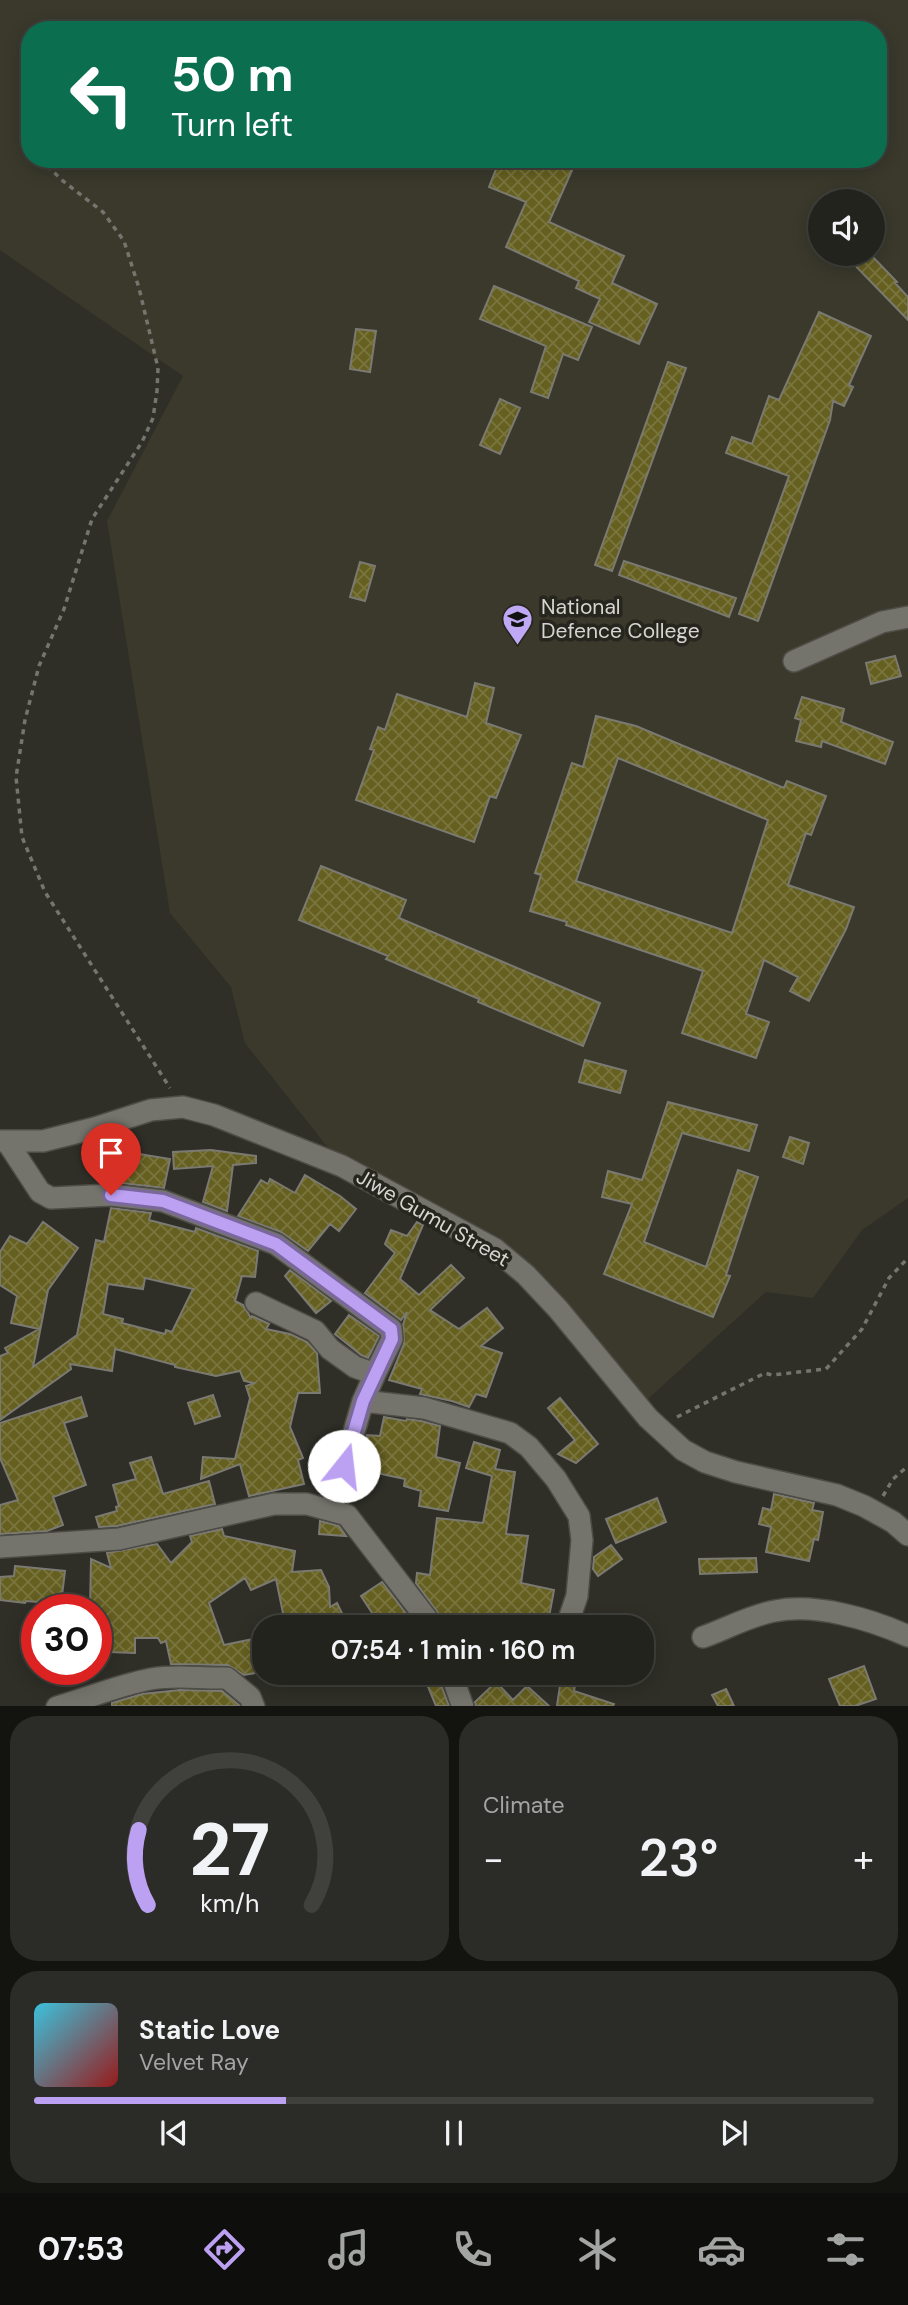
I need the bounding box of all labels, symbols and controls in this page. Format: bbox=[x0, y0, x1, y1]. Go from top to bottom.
text: 50 m bbox=[171, 42, 294, 106]
icon: left bbox=[56, 49, 147, 140]
text: Turn left bbox=[171, 104, 293, 146]
map controls bbox=[808, 189, 885, 266]
button: sound bbox=[808, 189, 885, 266]
place label: National Defence College bbox=[541, 593, 700, 645]
school or university icon: National Defence College bbox=[501, 602, 535, 646]
pin bbox=[81, 1123, 141, 1195]
icon: arrive bbox=[92, 1134, 130, 1172]
street label: Jiwe Gumu Street bbox=[351, 1163, 515, 1273]
position arrow bbox=[307, 1429, 381, 1503]
speed limit sign: 30 bbox=[21, 1594, 112, 1685]
text: 07:54 · 1 min · 160 m bbox=[331, 1633, 575, 1667]
text: Climate bbox=[483, 1790, 565, 1820]
text: 27 bbox=[189, 1803, 270, 1898]
text: 23° bbox=[639, 1824, 718, 1892]
text: − bbox=[483, 1834, 504, 1884]
text: + bbox=[853, 1834, 874, 1884]
text: km/h bbox=[200, 1886, 259, 1919]
text: Static Love bbox=[139, 2013, 280, 2047]
text: Velvet Ray bbox=[139, 2047, 249, 2077]
icon: previous bbox=[155, 2114, 193, 2152]
icon: pause bbox=[435, 2114, 473, 2152]
icon: next bbox=[715, 2114, 753, 2152]
icon: directions bbox=[200, 2225, 249, 2274]
icon: music bbox=[324, 2225, 373, 2274]
icon: phone bbox=[448, 2225, 497, 2274]
icon: climate bbox=[573, 2225, 622, 2274]
icon: car bbox=[697, 2225, 746, 2274]
icon: filters bbox=[821, 2225, 870, 2274]
text: 07:53 bbox=[38, 2228, 125, 2270]

